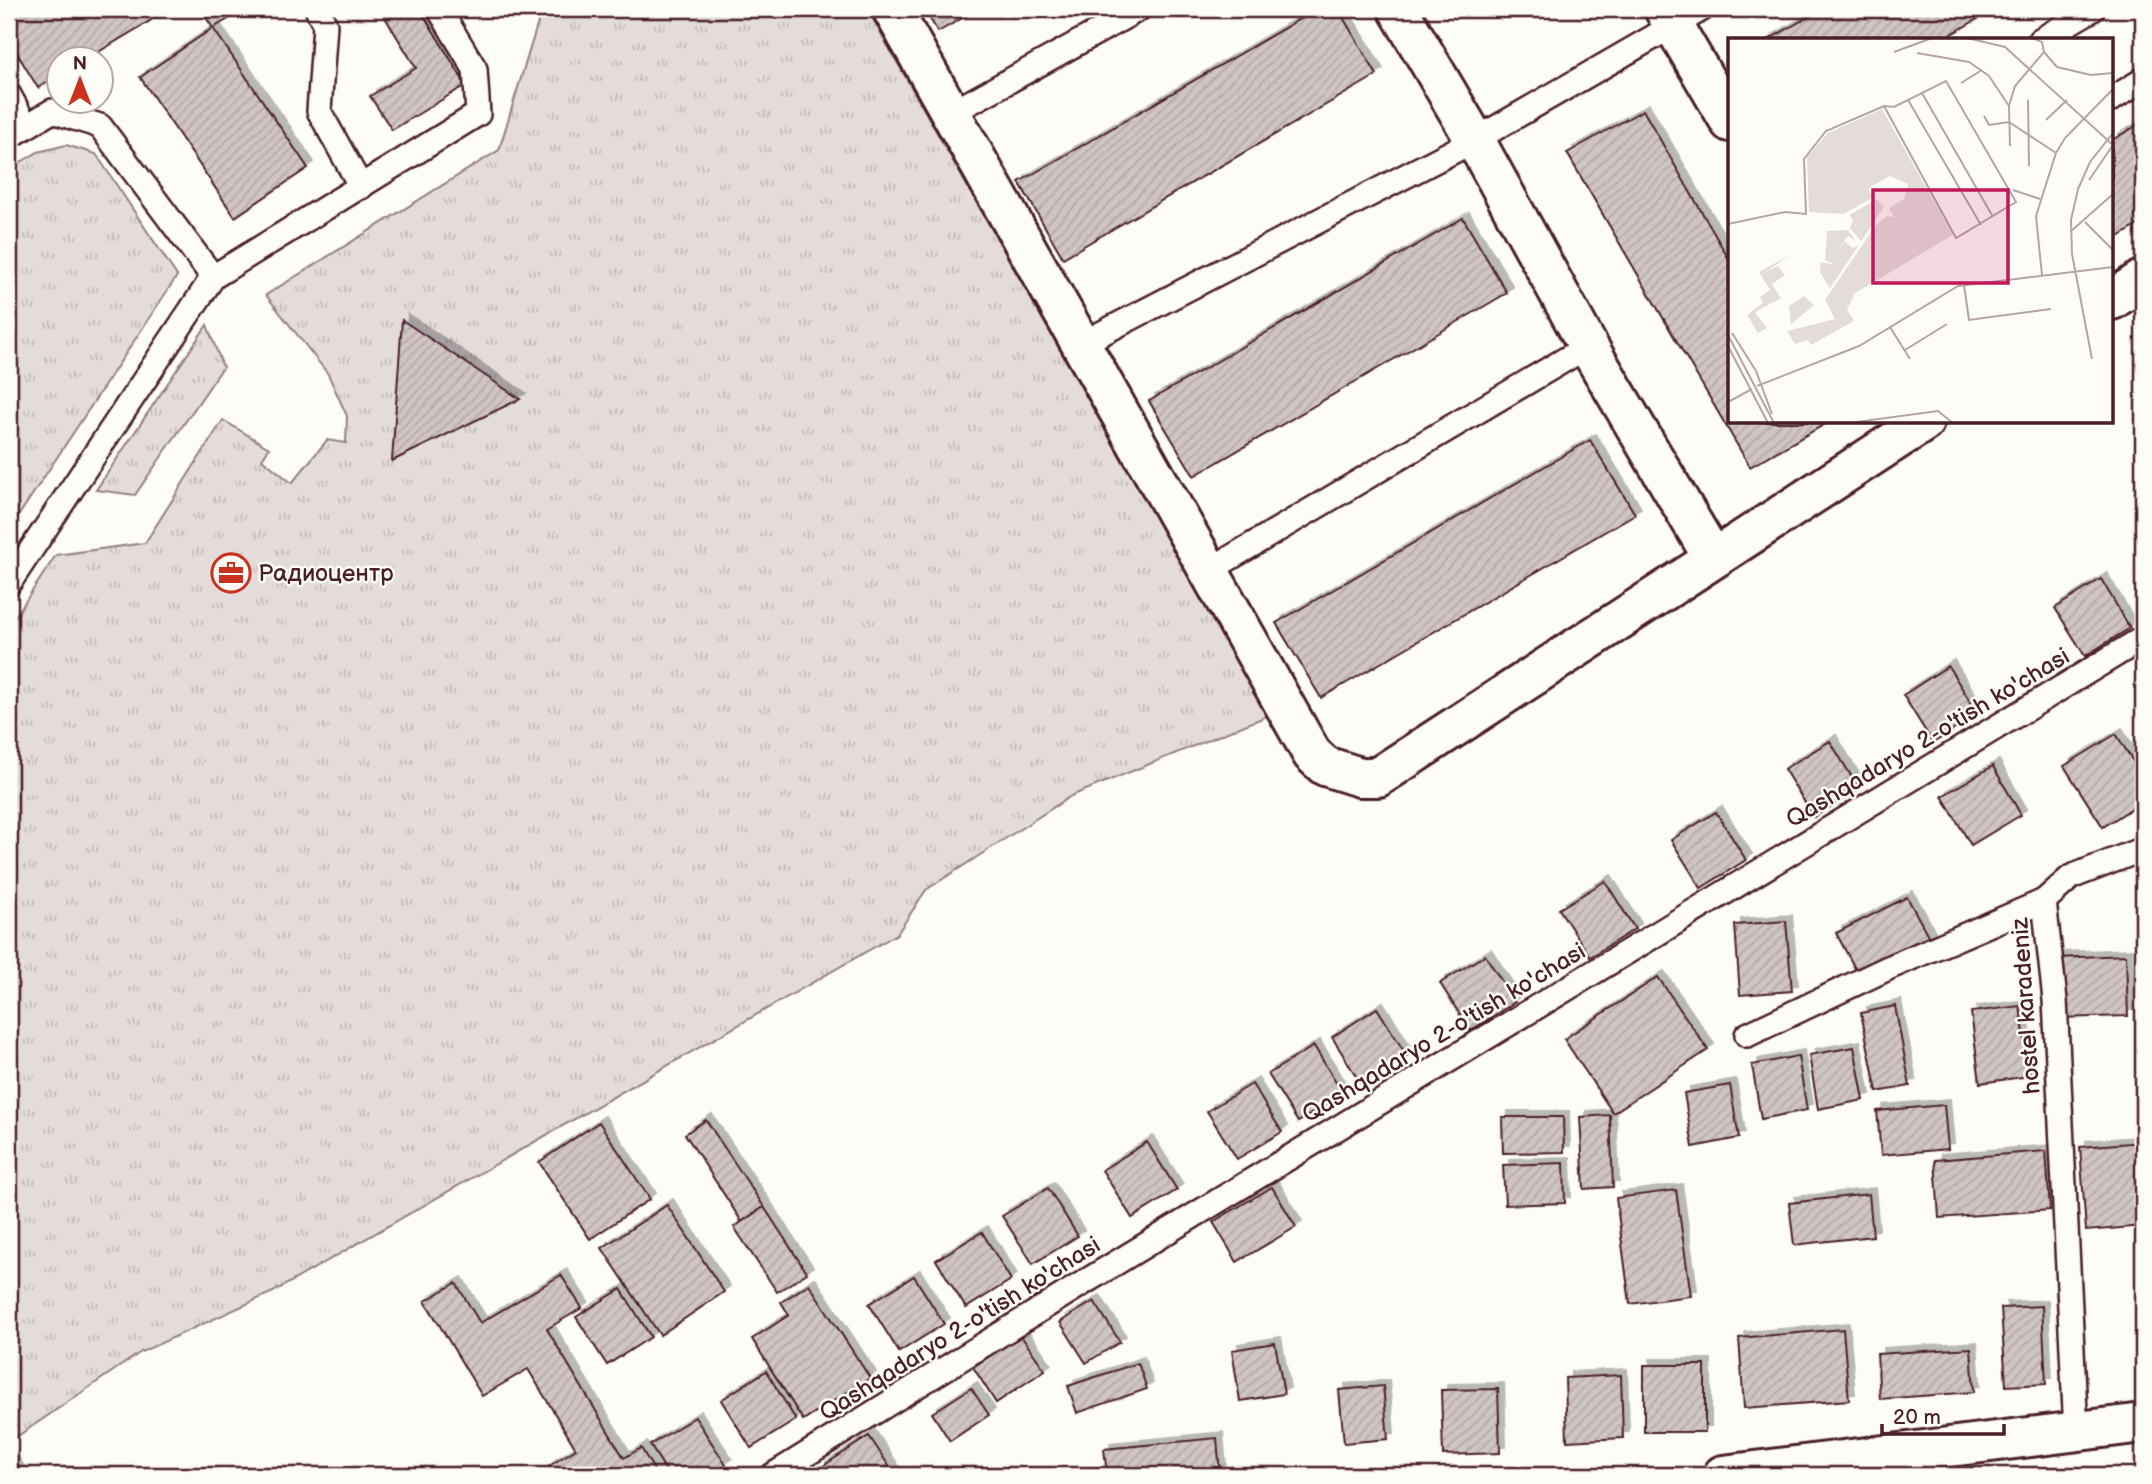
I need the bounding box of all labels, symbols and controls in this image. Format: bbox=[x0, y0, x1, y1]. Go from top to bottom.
inset map bbox=[1728, 38, 2114, 424]
north arrow bbox=[46, 46, 116, 116]
text: N bbox=[73, 53, 87, 76]
office icon: Радиоцентр bbox=[210, 552, 252, 594]
place label: Радиоцентр bbox=[258, 559, 394, 588]
street label: Qashqadaryo 2-o'tish ko'chasi bbox=[1781, 642, 2075, 834]
street label: hostel karadeniz bbox=[2005, 916, 2047, 1095]
street label: Qashqadaryo 2-o'tish ko'chasi bbox=[1297, 937, 1591, 1129]
street label: Qashqadaryo 2-o'tish ko'chasi bbox=[814, 1230, 1106, 1428]
scale bar bbox=[1882, 1393, 2005, 1437]
text: 20 m bbox=[1893, 1405, 1941, 1430]

